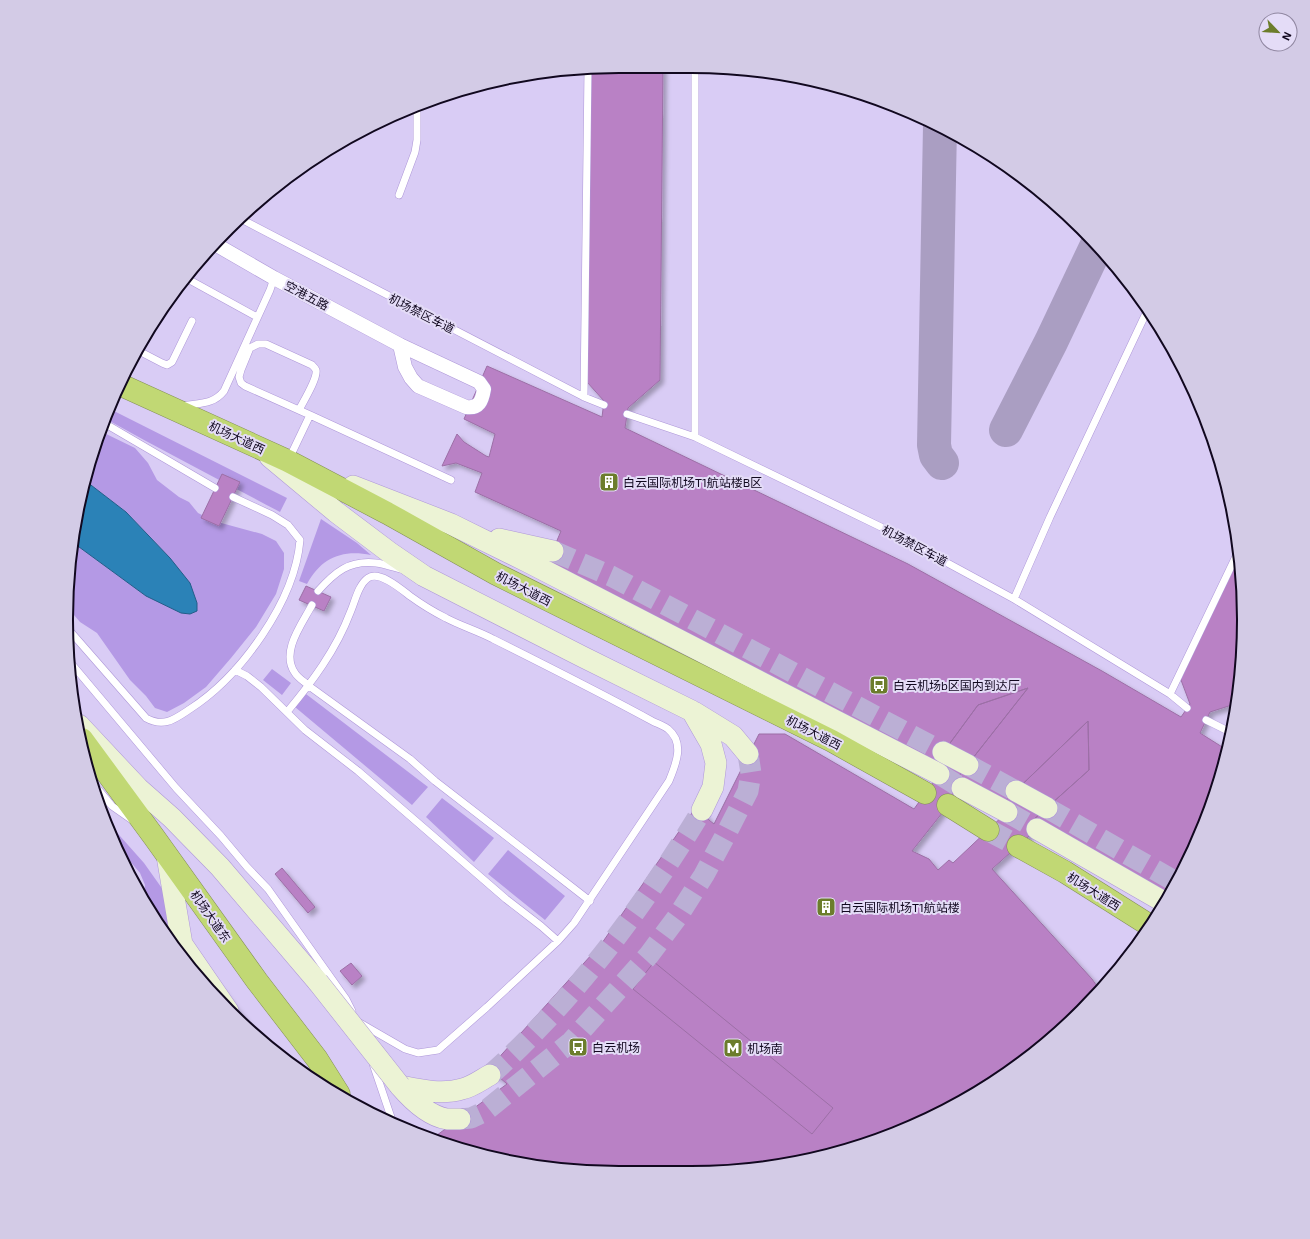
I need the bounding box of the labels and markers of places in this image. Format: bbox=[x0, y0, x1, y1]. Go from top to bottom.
building icon: 白云国际机场T1航站楼B区 bbox=[598, 471, 620, 493]
place label: 白云国际机场T1航站楼B区 bbox=[623, 475, 762, 489]
bus stop icon: 白云机场b区国内到达厅 bbox=[868, 674, 890, 696]
place label: 白云机场b区国内到达厅 bbox=[893, 678, 1020, 692]
building icon: 白云国际机场T1航站楼 bbox=[815, 896, 837, 918]
place label: 白云国际机场T1航站楼 bbox=[840, 900, 960, 914]
bus stop icon: 白云机场 bbox=[567, 1036, 589, 1058]
metro station icon: 机场南 bbox=[722, 1037, 744, 1059]
place label: 白云机场 bbox=[592, 1040, 640, 1054]
place label: 机场南 bbox=[747, 1041, 783, 1055]

